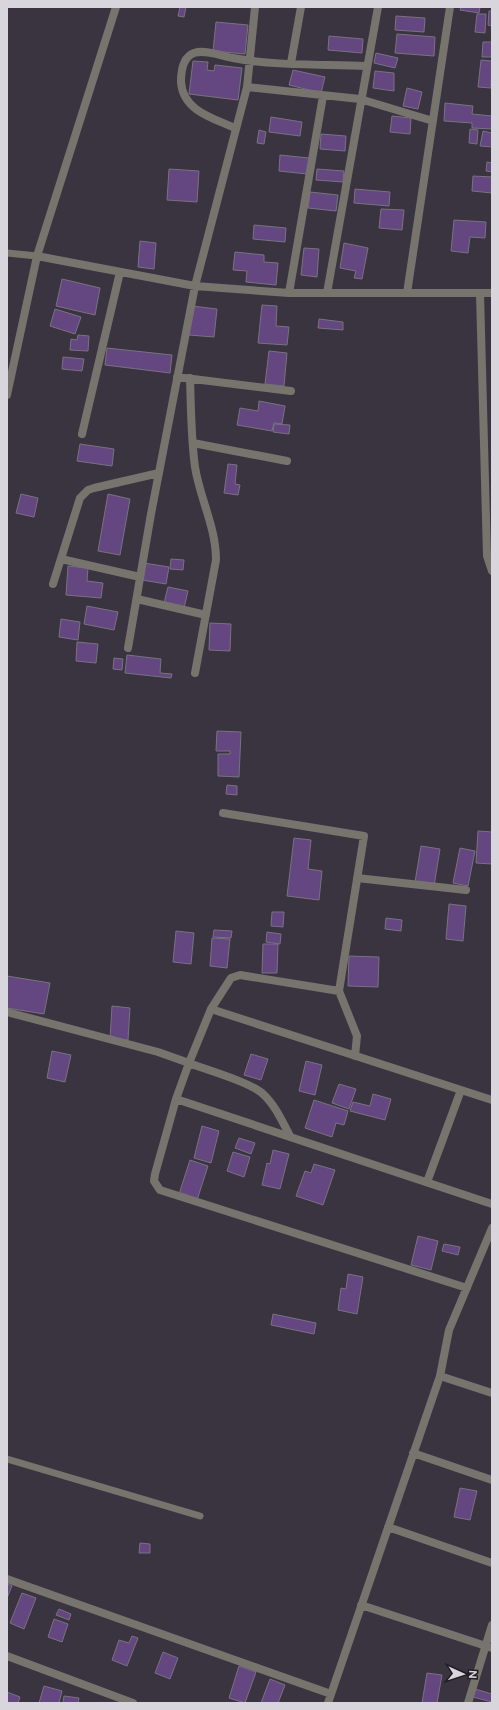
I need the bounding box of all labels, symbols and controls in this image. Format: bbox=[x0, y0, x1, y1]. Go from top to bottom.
north arrow bbox=[443, 1654, 483, 1694]
text: N bbox=[466, 1670, 479, 1679]

